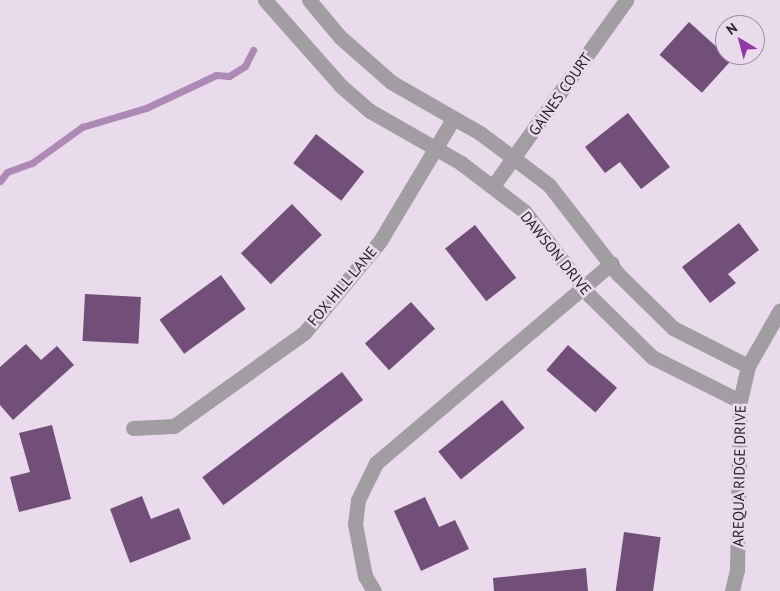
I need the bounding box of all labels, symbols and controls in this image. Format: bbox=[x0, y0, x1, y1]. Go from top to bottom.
north arrow bbox=[715, 15, 765, 65]
text: N bbox=[722, 19, 741, 39]
street label: GAINES COURT bbox=[525, 49, 595, 139]
street label: DAWSON DRIVE bbox=[517, 208, 595, 298]
street label: FOX HILL LANE bbox=[303, 242, 381, 330]
street label: AREQUA RIDGE DRIVE bbox=[729, 405, 749, 547]

